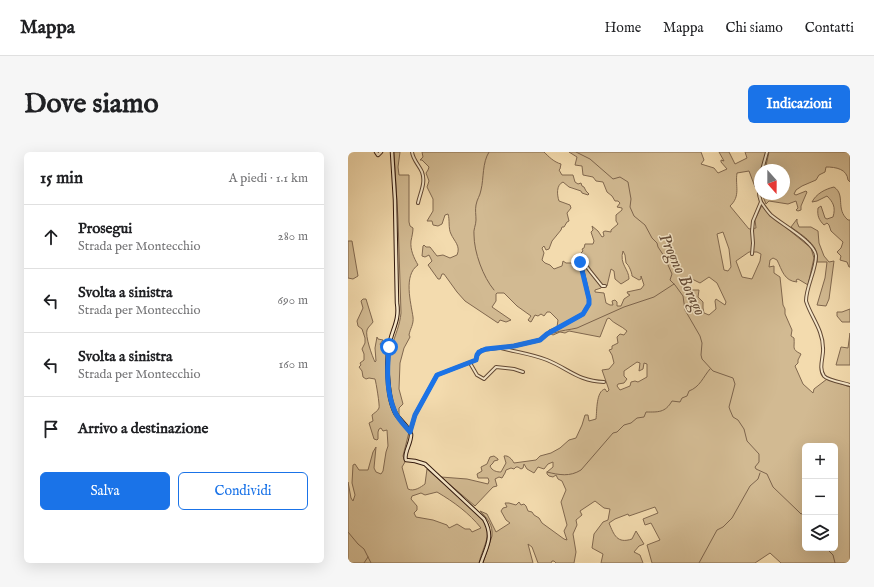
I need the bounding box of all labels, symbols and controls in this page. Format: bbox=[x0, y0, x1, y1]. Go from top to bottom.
text: Mappa bbox=[20, 16, 75, 40]
text: Home bbox=[605, 19, 641, 37]
text: Mappa bbox=[663, 19, 704, 37]
text: Chi siamo bbox=[726, 19, 783, 37]
text: Contatti bbox=[805, 19, 854, 37]
button: Indicazioni bbox=[748, 85, 850, 123]
text: Dove siamo bbox=[24, 87, 159, 122]
north arrow bbox=[754, 164, 790, 200]
text: 15 min bbox=[40, 168, 83, 189]
text: A piedi · 1.1 km bbox=[229, 170, 308, 187]
text: Prosegui bbox=[78, 219, 132, 238]
icon: ahead bbox=[40, 226, 62, 248]
text: 280 m bbox=[278, 228, 308, 245]
water label: Progno Borago bbox=[653, 230, 710, 319]
text: Strada per Montecchio bbox=[78, 238, 200, 255]
route end bbox=[571, 253, 589, 271]
text: Svolta a sinistra bbox=[78, 283, 173, 302]
icon: left bbox=[40, 290, 62, 312]
text: 690 m bbox=[278, 292, 308, 309]
text: Strada per Montecchio bbox=[78, 302, 200, 319]
route start bbox=[380, 338, 398, 356]
text: Svolta a sinistra bbox=[78, 347, 173, 366]
icon: left bbox=[40, 354, 62, 376]
text: 160 m bbox=[278, 356, 308, 373]
text: Strada per Montecchio bbox=[78, 366, 200, 383]
icon: arrive bbox=[40, 418, 62, 440]
text: Arrivo a destinazione bbox=[78, 419, 208, 438]
map controls bbox=[802, 443, 838, 551]
button: + bbox=[802, 443, 838, 479]
button: Salva bbox=[40, 472, 170, 510]
button: Condividi bbox=[178, 472, 308, 510]
button: − bbox=[802, 479, 838, 515]
button: layers bbox=[802, 515, 838, 551]

